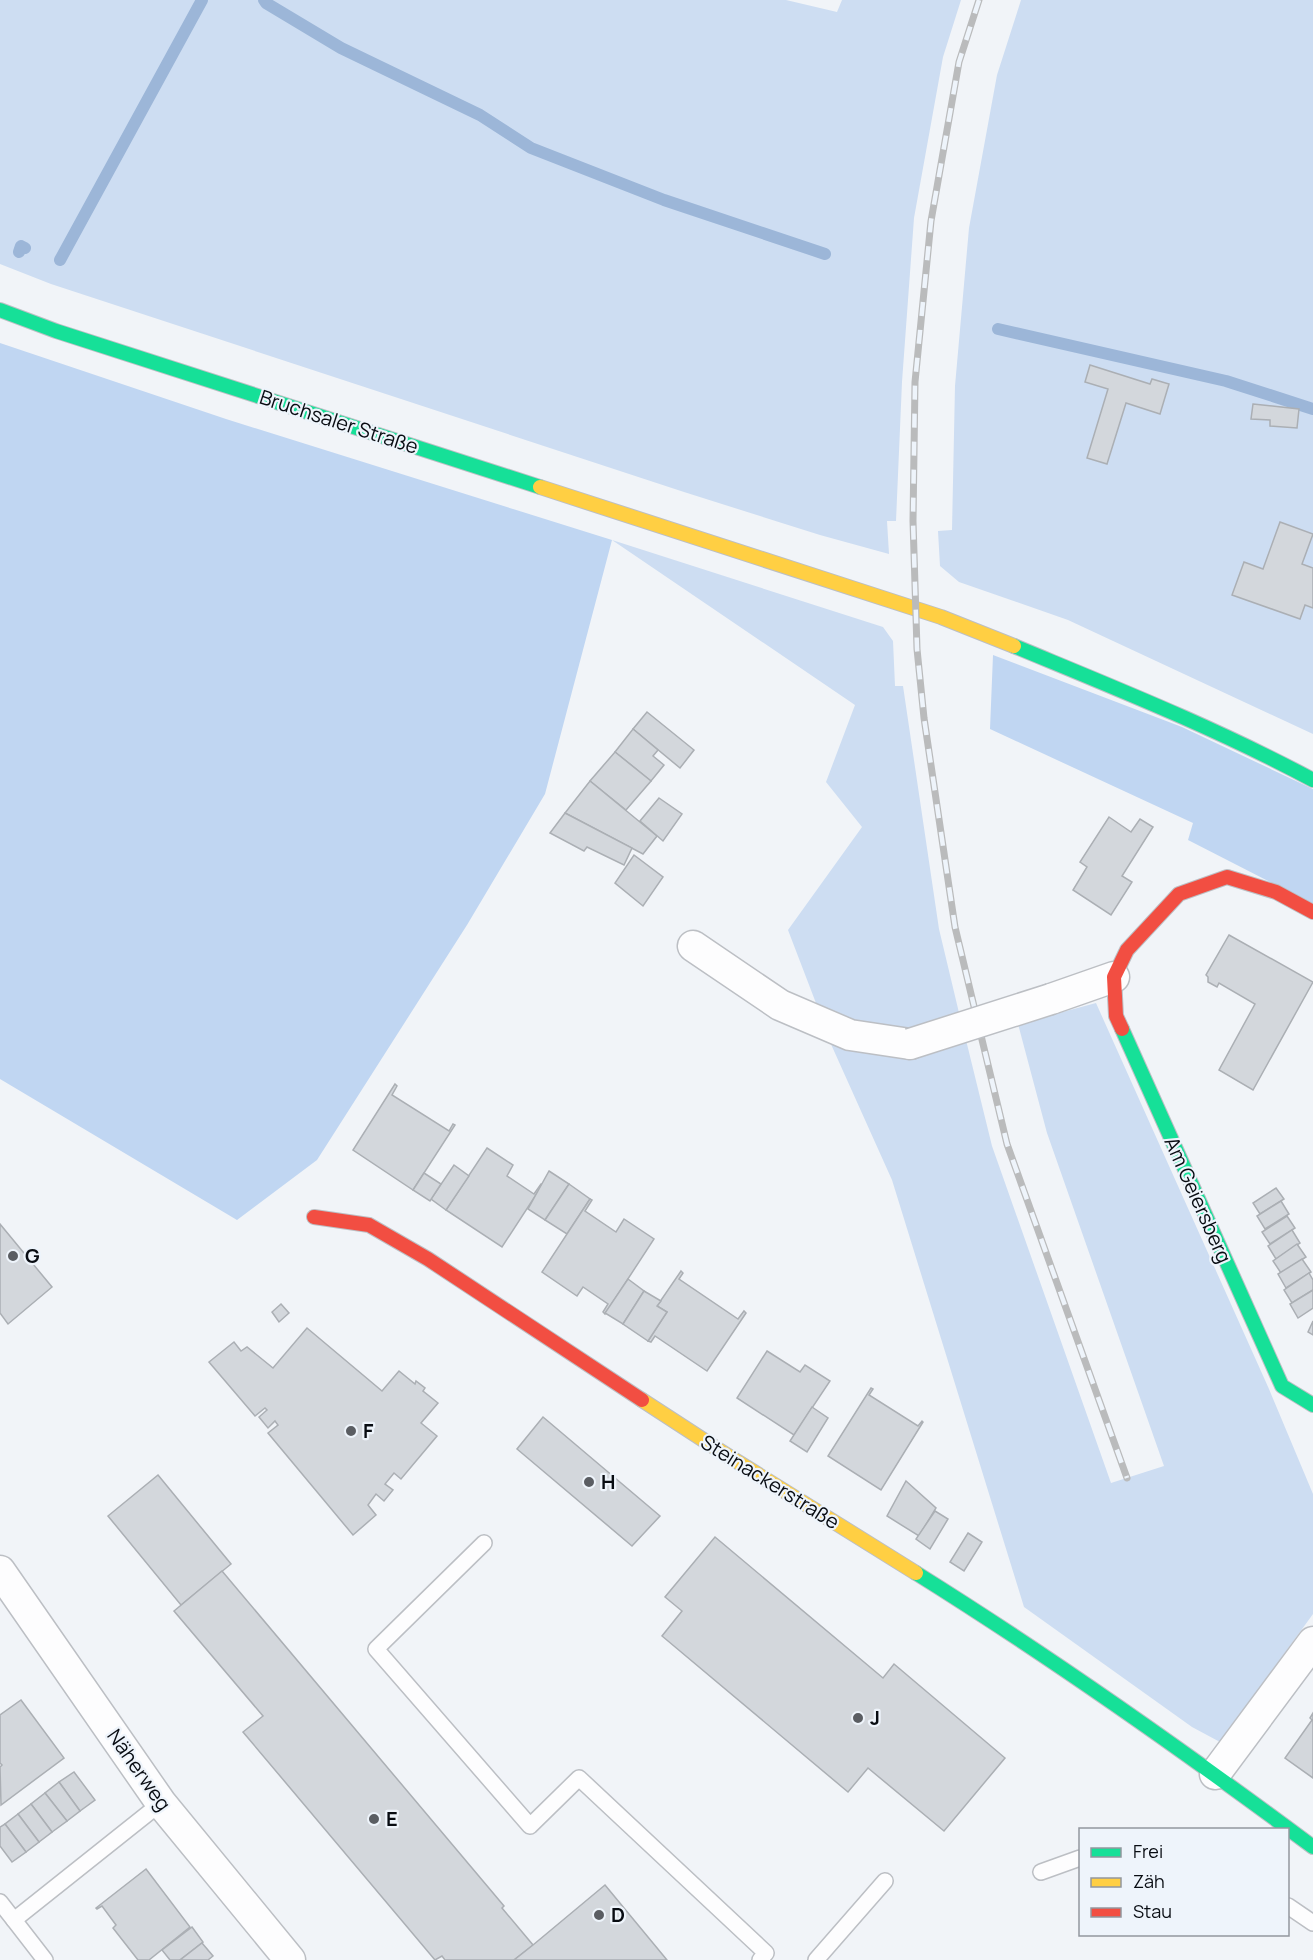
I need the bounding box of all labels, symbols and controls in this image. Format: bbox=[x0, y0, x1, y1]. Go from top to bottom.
street label: Bruchsaler Straße bbox=[256, 383, 422, 460]
street label: Am Geiersberg bbox=[1159, 1133, 1238, 1267]
place label: G bbox=[25, 1242, 40, 1269]
marker: G bbox=[6, 1249, 20, 1263]
place label: F bbox=[363, 1417, 374, 1444]
marker: F bbox=[344, 1424, 358, 1438]
street label: Steinackerstraße bbox=[696, 1428, 845, 1535]
place label: H bbox=[601, 1468, 615, 1495]
marker: H bbox=[582, 1475, 596, 1489]
place label: J bbox=[870, 1704, 880, 1731]
marker: J bbox=[851, 1711, 865, 1725]
street label: Näherweg bbox=[101, 1723, 177, 1816]
place label: E bbox=[386, 1805, 398, 1832]
marker: E bbox=[367, 1812, 381, 1826]
legend bbox=[1079, 1828, 1289, 1936]
text: Frei bbox=[1133, 1839, 1163, 1863]
text: Zäh bbox=[1133, 1869, 1165, 1893]
text: Stau bbox=[1133, 1899, 1172, 1923]
place label: D bbox=[611, 1901, 625, 1928]
marker: D bbox=[592, 1908, 606, 1922]

